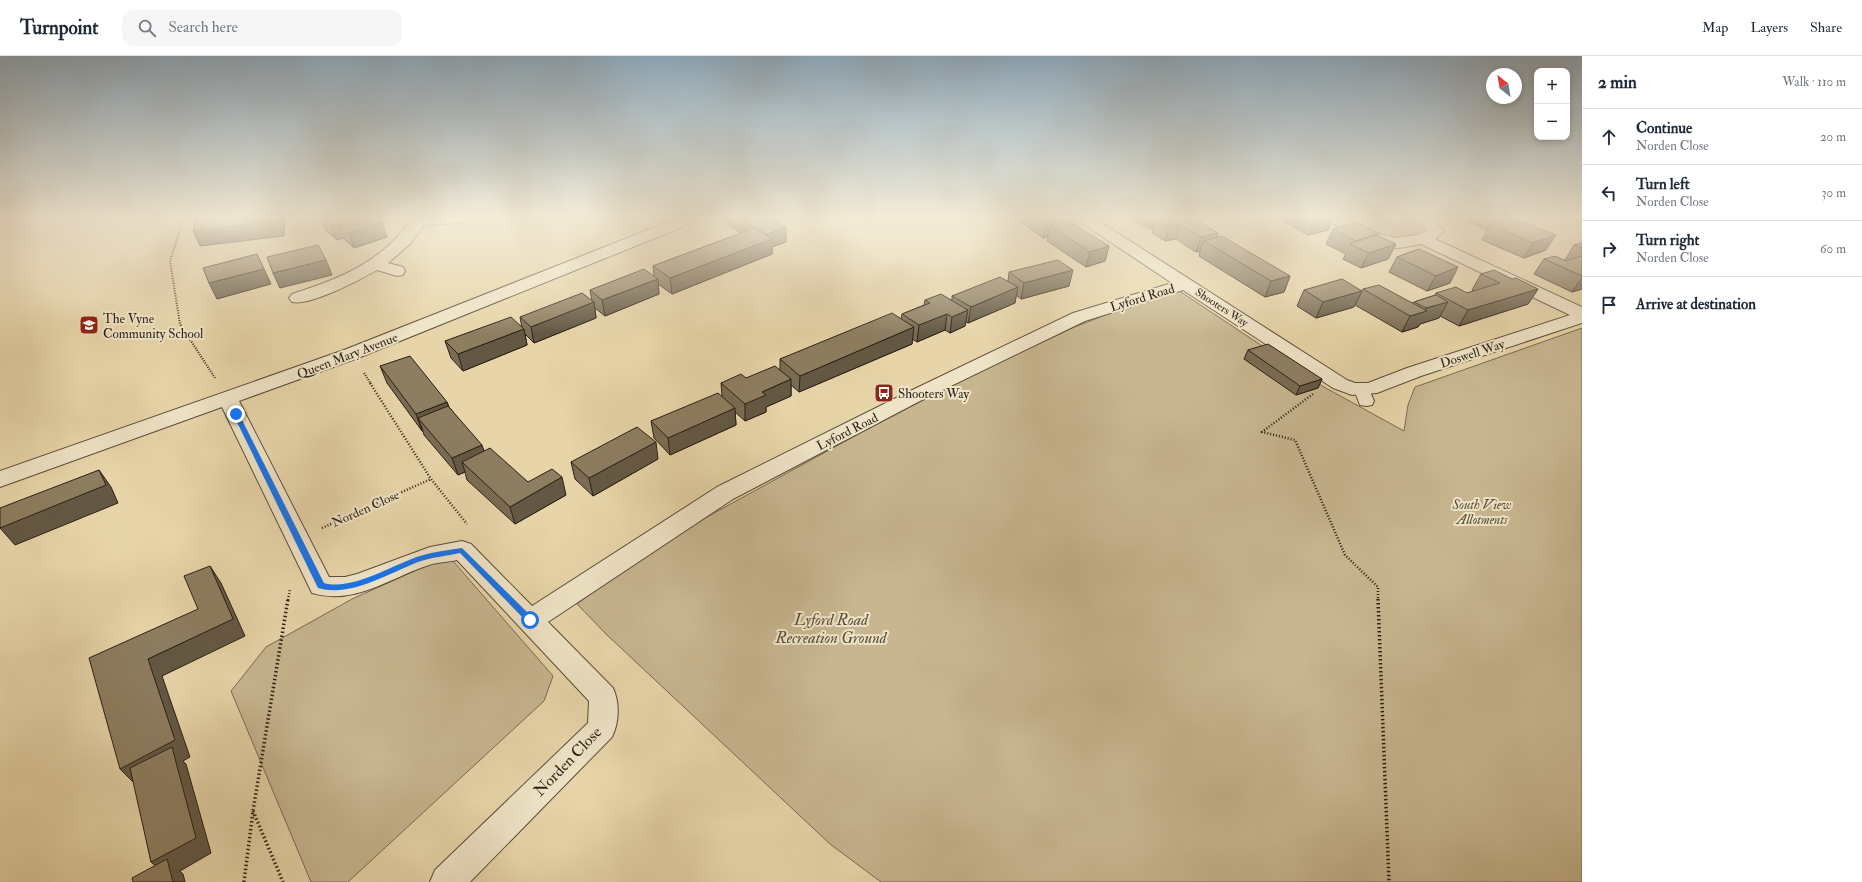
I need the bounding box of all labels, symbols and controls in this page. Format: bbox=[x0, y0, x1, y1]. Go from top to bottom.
search box bbox=[122, 10, 402, 46]
text: Turnpoint bbox=[20, 16, 98, 40]
icon: search bbox=[136, 17, 158, 39]
text: Search here bbox=[168, 18, 238, 37]
text: Map bbox=[1702, 19, 1728, 36]
text: Layers bbox=[1750, 19, 1788, 36]
text: Share bbox=[1810, 19, 1842, 36]
north arrow bbox=[1486, 68, 1522, 104]
map controls bbox=[1534, 68, 1570, 140]
button: + bbox=[1534, 68, 1570, 104]
text: 2 min bbox=[1598, 72, 1637, 93]
text: Walk · 110 m bbox=[1782, 74, 1846, 90]
button: − bbox=[1534, 104, 1570, 140]
text: Continue bbox=[1636, 119, 1692, 138]
icon: ahead bbox=[1598, 126, 1620, 148]
text: 20 m bbox=[1820, 129, 1846, 145]
text: Norden Close bbox=[1636, 138, 1709, 154]
text: Turn left bbox=[1636, 175, 1690, 194]
icon: left bbox=[1598, 182, 1620, 204]
text: 30 m bbox=[1822, 185, 1846, 201]
text: Norden Close bbox=[1636, 194, 1709, 210]
text: Turn right bbox=[1636, 231, 1699, 250]
icon: right bbox=[1598, 238, 1620, 260]
text: 60 m bbox=[1820, 241, 1846, 257]
text: Norden Close bbox=[1636, 250, 1709, 266]
street label: Lyford Road bbox=[1108, 280, 1177, 316]
street label: Shooters Way bbox=[1192, 286, 1251, 330]
icon: arrive bbox=[1598, 294, 1620, 316]
text: Arrive at destination bbox=[1636, 295, 1756, 314]
place label: The Vyne Community School bbox=[103, 311, 204, 343]
school or university icon: The Vyne Community School bbox=[78, 314, 100, 336]
street label: Queen Mary Avenue bbox=[295, 329, 401, 383]
street label: Doswell Way bbox=[1438, 336, 1507, 373]
bus stop icon: Shooters Way bbox=[873, 382, 895, 404]
place label: Shooters Way bbox=[898, 386, 970, 403]
route end bbox=[227, 405, 245, 423]
street label: Lyford Road bbox=[814, 409, 882, 455]
street label: Norden Close bbox=[329, 487, 402, 531]
park label: South View Allotments bbox=[1451, 497, 1512, 528]
park label: Lyford Road Recreation Ground bbox=[775, 610, 888, 648]
route start bbox=[521, 611, 539, 629]
street label: Norden Close bbox=[529, 722, 606, 801]

